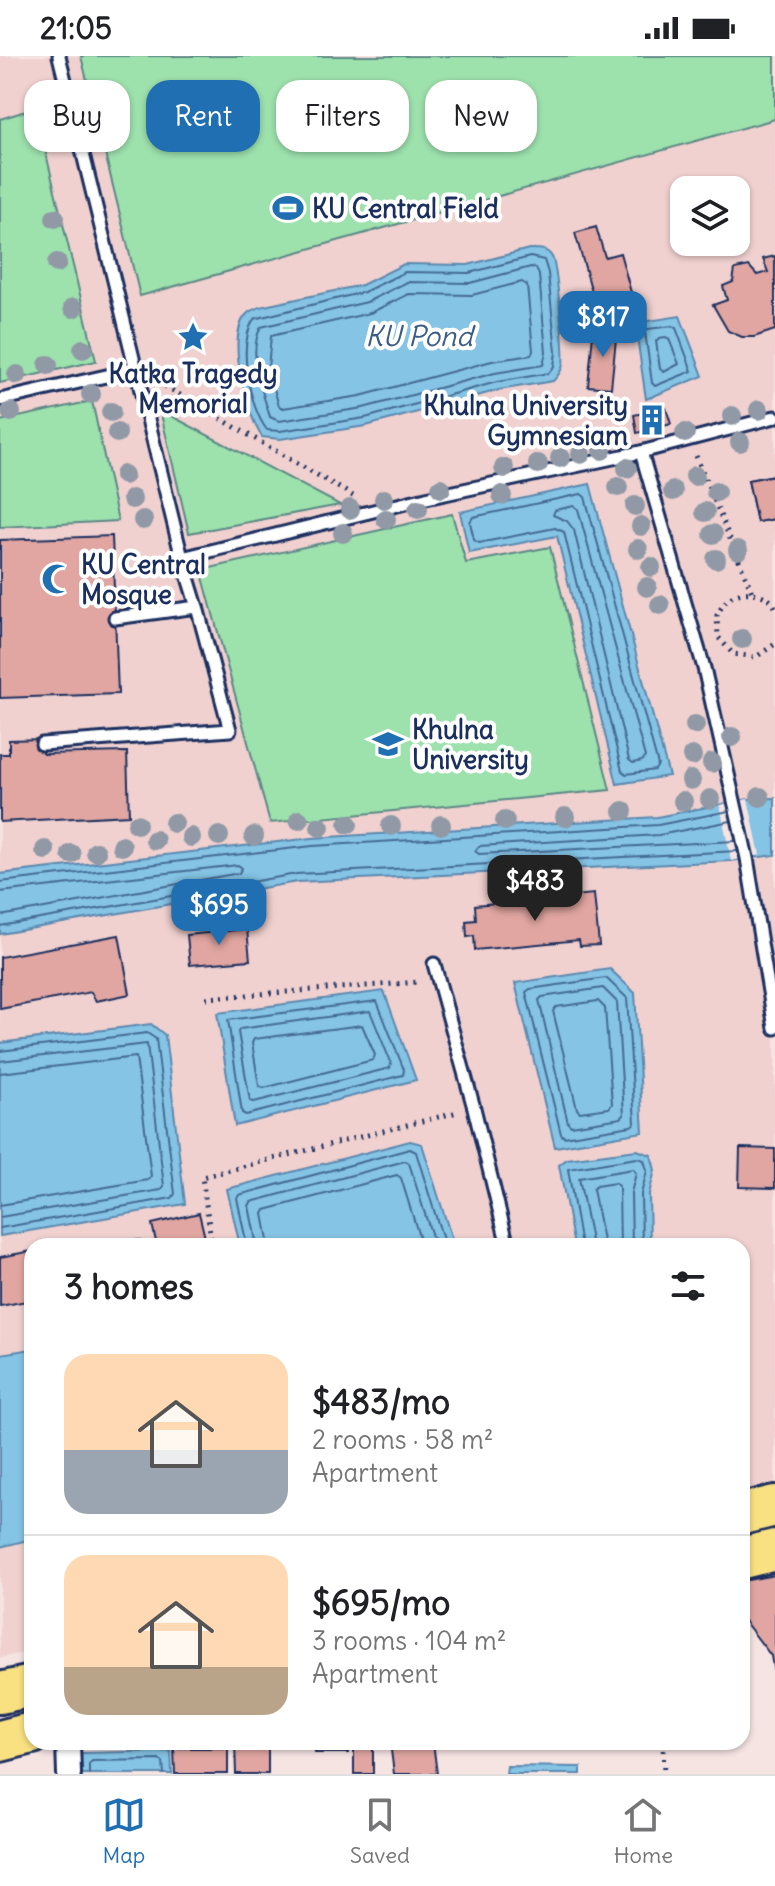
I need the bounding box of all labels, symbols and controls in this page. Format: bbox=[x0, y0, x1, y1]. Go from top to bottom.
text: 21:05 bbox=[40, 9, 112, 47]
chip: Buy bbox=[24, 80, 130, 152]
chip: Rent bbox=[146, 80, 260, 152]
chip: Filters bbox=[276, 80, 409, 152]
chip: New bbox=[425, 80, 537, 152]
map controls bbox=[670, 176, 750, 256]
button: layers bbox=[670, 176, 750, 256]
sports icon: KU Central Field bbox=[271, 191, 305, 225]
place label: KU Central Field bbox=[312, 192, 499, 225]
pin: $817 bbox=[556, 291, 650, 359]
text: $817 bbox=[577, 300, 629, 333]
water label: KU Pond bbox=[365, 318, 476, 354]
place icon: Katka Tragedy Memorial bbox=[176, 320, 210, 354]
place label: Katka Tragedy Memorial bbox=[108, 357, 278, 420]
place label: Khulna University Gymnesiam bbox=[423, 389, 628, 452]
building icon: Khulna University Gymnesiam bbox=[635, 403, 669, 437]
place label: KU Central Mosque bbox=[81, 548, 206, 611]
mosque icon: KU Central Mosque bbox=[40, 562, 74, 596]
place label: Khulna University bbox=[412, 713, 529, 776]
school or university icon: Khulna University bbox=[371, 727, 405, 761]
pin: $483 bbox=[488, 855, 582, 923]
text: $483 bbox=[505, 864, 565, 897]
pin: $695 bbox=[172, 879, 266, 947]
text: $695 bbox=[189, 888, 249, 921]
icon: filters bbox=[666, 1264, 710, 1308]
text: 3 homes bbox=[64, 1265, 194, 1308]
text: $483/mo bbox=[312, 1380, 450, 1423]
icon: home bbox=[128, 1386, 224, 1482]
text: 2 rooms · 58 m² bbox=[312, 1423, 493, 1456]
text: Apartment bbox=[312, 1456, 438, 1489]
text: $695/mo bbox=[312, 1581, 450, 1624]
icon: home bbox=[128, 1587, 224, 1683]
text: 3 rooms · 104 m² bbox=[312, 1624, 507, 1657]
text: Apartment bbox=[312, 1657, 438, 1690]
tab: Map bbox=[102, 1793, 146, 1869]
tab: Saved bbox=[350, 1793, 410, 1869]
tab: Home bbox=[614, 1793, 673, 1869]

